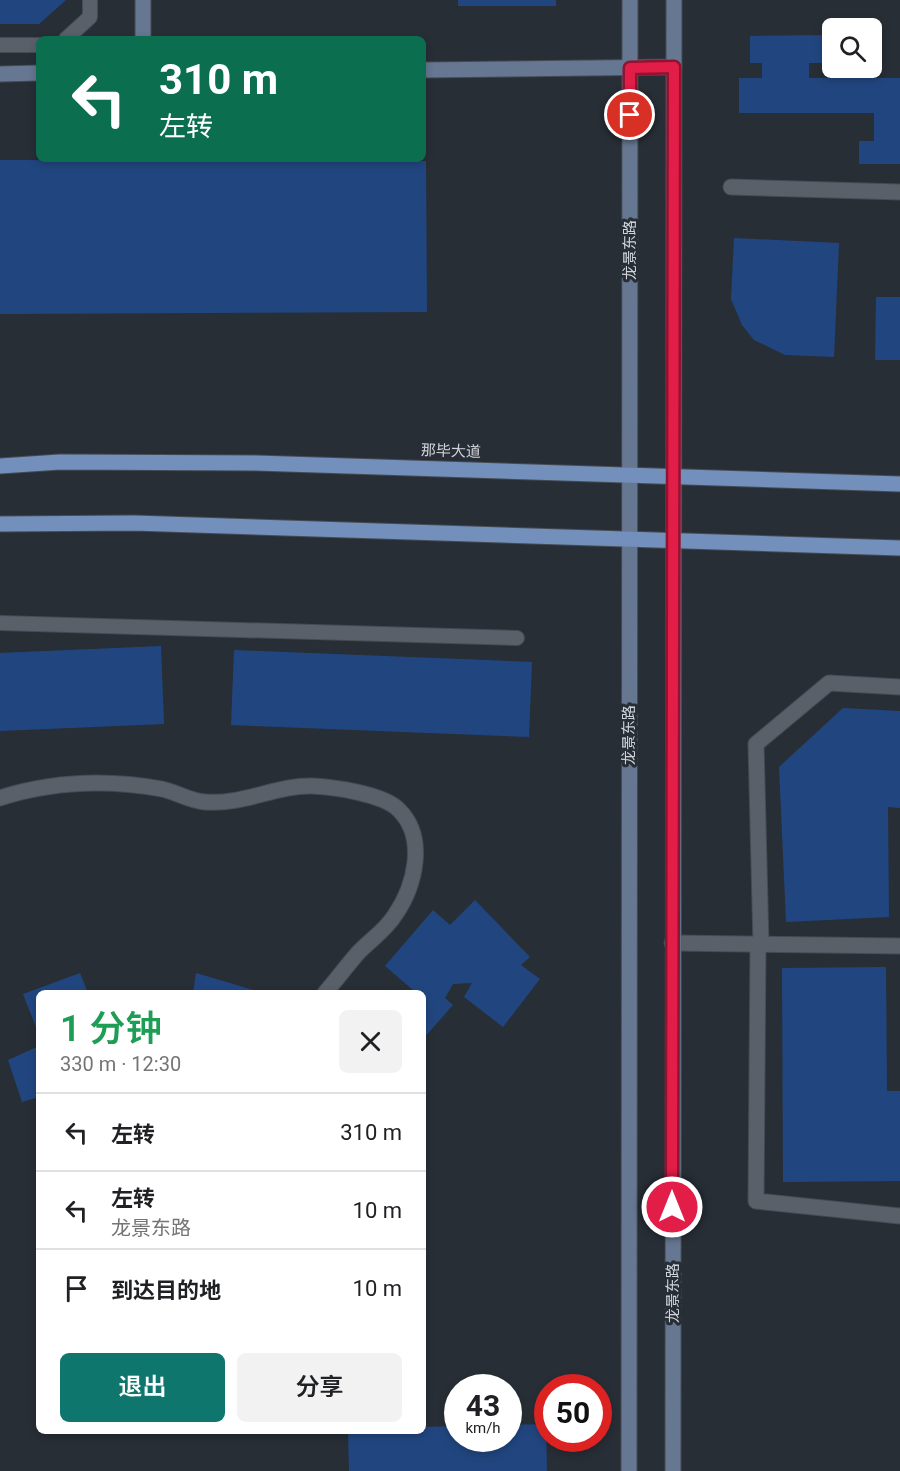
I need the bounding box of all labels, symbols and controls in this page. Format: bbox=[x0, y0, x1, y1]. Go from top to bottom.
map controls bbox=[822, 18, 882, 78]
button: search bbox=[822, 18, 882, 78]
text: 310 m bbox=[159, 55, 278, 104]
icon: left bbox=[60, 60, 138, 138]
pin bbox=[604, 89, 655, 140]
icon: arrive bbox=[613, 98, 646, 131]
text: 左转 bbox=[159, 111, 213, 143]
street label: 龙景东路 bbox=[621, 220, 639, 280]
street label: 那毕大道 bbox=[421, 441, 481, 461]
street label: 龙景东路 bbox=[620, 705, 638, 765]
text: 1 分钟 bbox=[60, 1008, 162, 1050]
button: close bbox=[339, 1010, 402, 1073]
text: 330 m · 12:30 bbox=[60, 1052, 181, 1076]
icon: left bbox=[60, 1116, 93, 1149]
text: 310 m bbox=[340, 1120, 402, 1145]
text: 左转 bbox=[111, 1122, 155, 1147]
position arrow bbox=[640, 1175, 704, 1239]
text: 左转 bbox=[111, 1186, 155, 1211]
icon: left bbox=[60, 1194, 93, 1227]
text: 10 m bbox=[353, 1198, 402, 1223]
text: 龙景东路 bbox=[111, 1216, 191, 1240]
street label: 龙景东路 bbox=[664, 1263, 682, 1323]
icon: arrive bbox=[60, 1272, 93, 1305]
text: 10 m bbox=[353, 1276, 402, 1301]
text: 到达目的地 bbox=[111, 1278, 221, 1303]
button: 退出 bbox=[60, 1353, 225, 1422]
button: 分享 bbox=[237, 1353, 402, 1422]
speed limit sign: 50 bbox=[534, 1374, 612, 1452]
text: 43 bbox=[466, 1388, 500, 1423]
text: km/h bbox=[465, 1419, 501, 1437]

